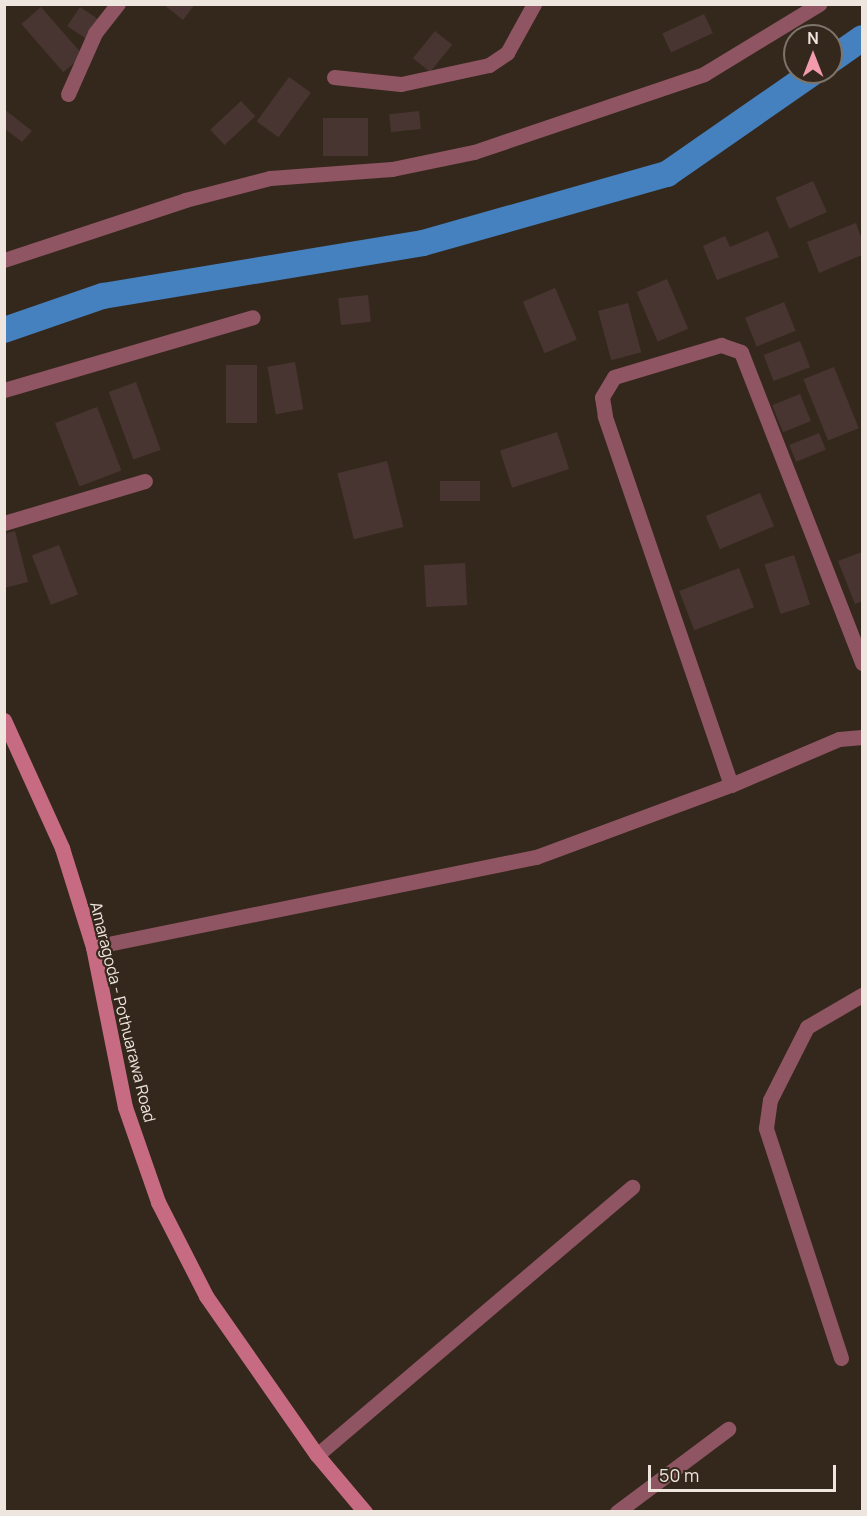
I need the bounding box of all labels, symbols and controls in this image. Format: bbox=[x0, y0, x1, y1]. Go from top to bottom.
north arrow bbox=[783, 24, 843, 84]
text: N bbox=[807, 27, 819, 49]
street label: Amaragoda - Pothuarawa Road bbox=[86, 900, 160, 1124]
scale bar bbox=[651, 1453, 838, 1491]
text: 50 m bbox=[659, 1463, 699, 1487]

